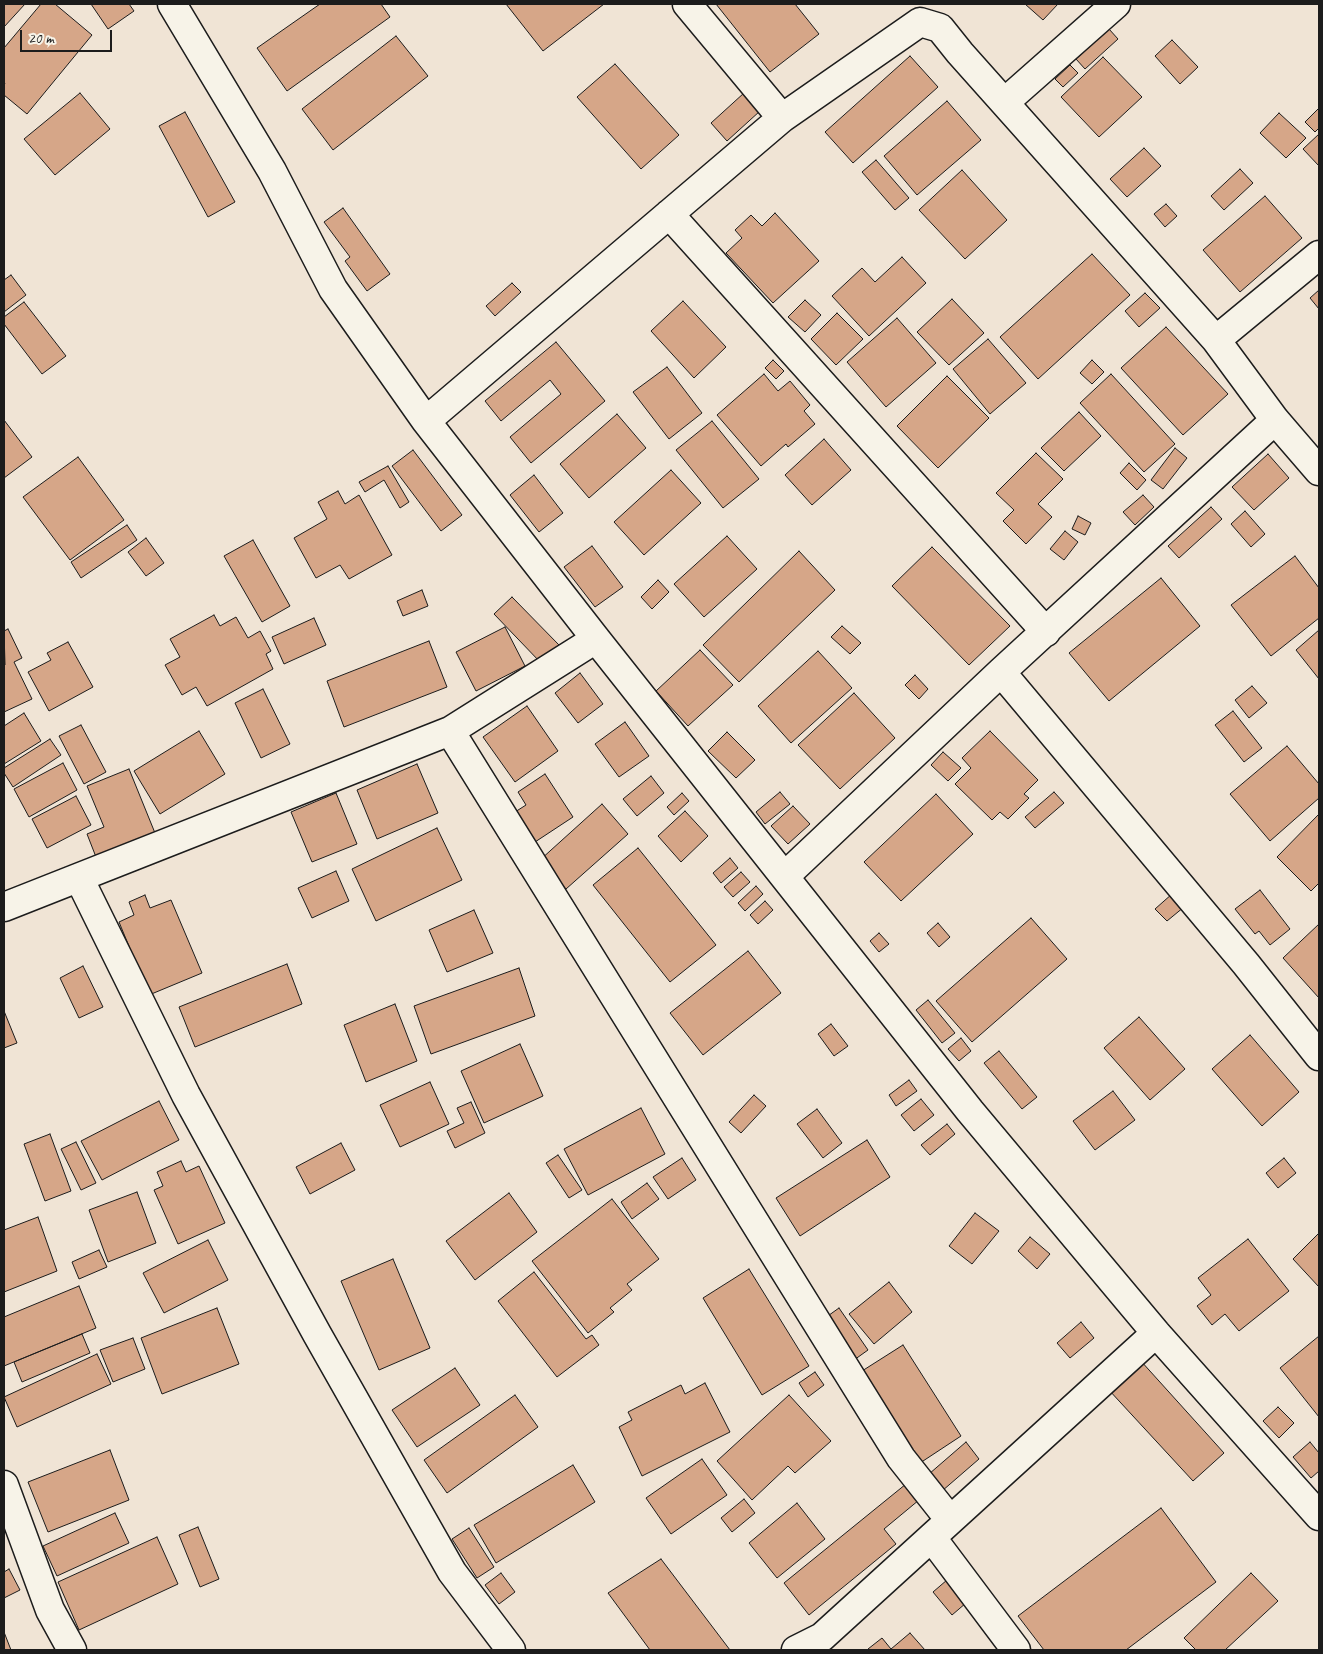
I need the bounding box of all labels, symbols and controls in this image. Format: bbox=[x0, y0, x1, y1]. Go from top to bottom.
scale bar bbox=[22, 20, 115, 52]
text: 20 m bbox=[28, 29, 54, 48]

